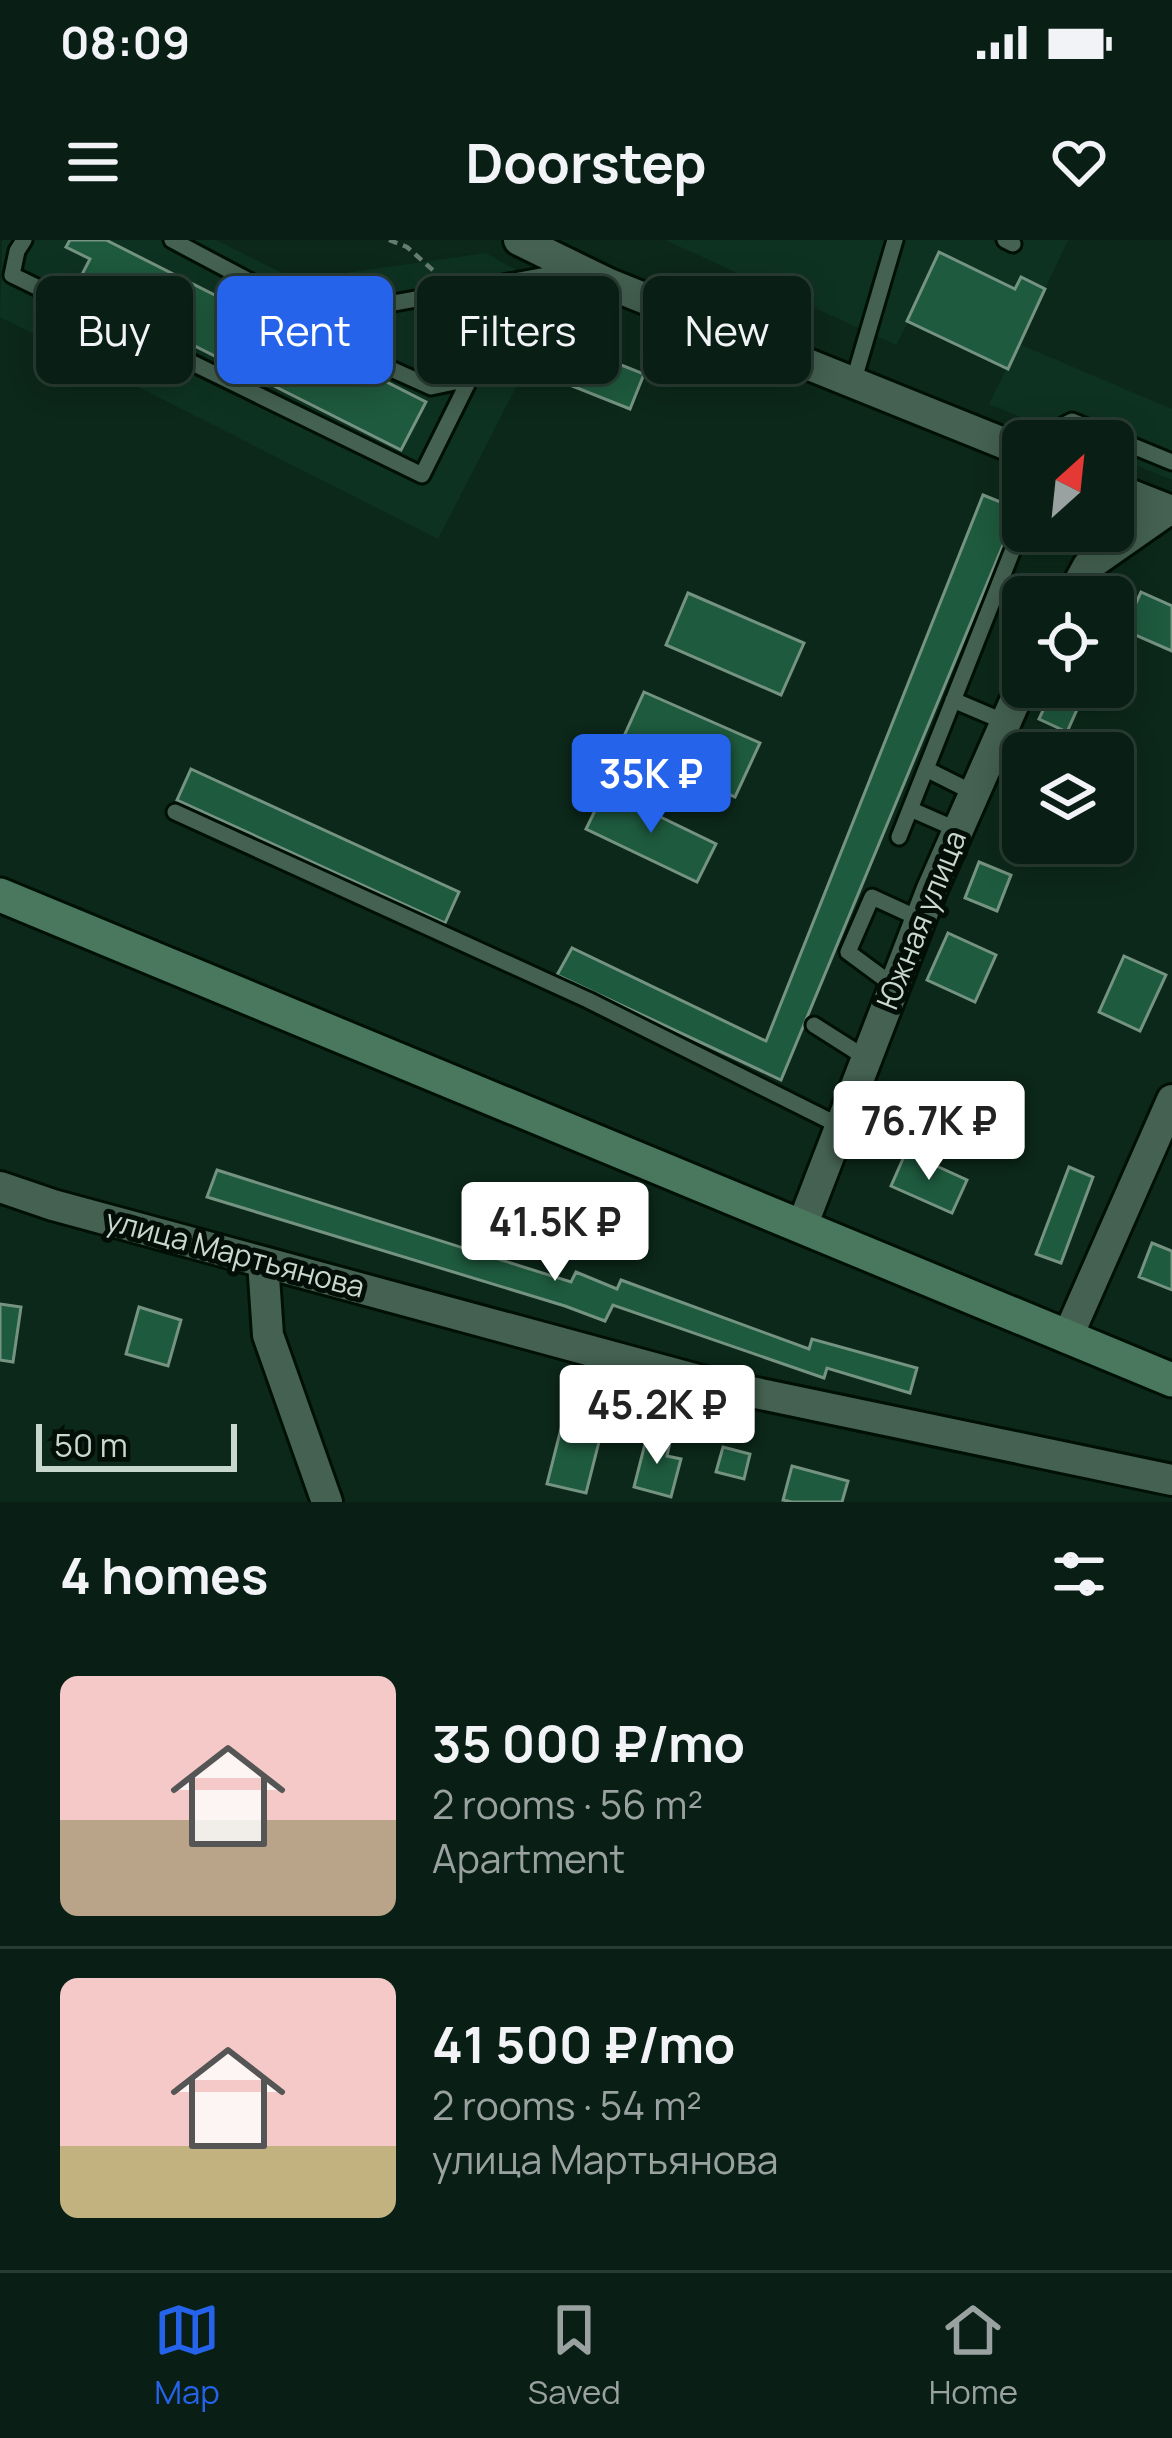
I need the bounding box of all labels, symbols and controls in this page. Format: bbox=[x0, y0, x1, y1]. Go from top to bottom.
text: 08:09 bbox=[60, 11, 190, 73]
text: Doorstep bbox=[465, 125, 707, 199]
icon: menu bbox=[60, 129, 126, 195]
icon: heart bbox=[1046, 129, 1112, 195]
chip: Buy bbox=[36, 276, 193, 384]
chip: Rent bbox=[217, 276, 393, 384]
chip: Filters bbox=[417, 276, 619, 384]
chip: New bbox=[643, 276, 811, 384]
north arrow bbox=[1002, 420, 1134, 552]
map controls bbox=[1002, 420, 1134, 864]
button: locate bbox=[1002, 576, 1134, 708]
button: layers bbox=[1002, 732, 1134, 864]
pin: 35K ₽ bbox=[567, 734, 735, 836]
text: 35K ₽ bbox=[599, 746, 703, 800]
street label: Южная улица bbox=[866, 824, 975, 1015]
pin: 76.7K ₽ bbox=[818, 1081, 1040, 1183]
text: 76.7K ₽ bbox=[861, 1093, 997, 1147]
pin: 41.5K ₽ bbox=[444, 1182, 666, 1284]
text: 41.5K ₽ bbox=[489, 1194, 621, 1248]
street label: улица Мартьянова bbox=[101, 1198, 369, 1307]
pin: 45.2K ₽ bbox=[546, 1365, 768, 1467]
text: 45.2K ₽ bbox=[587, 1377, 727, 1431]
scale bar bbox=[36, 1418, 237, 1471]
text: 50 m bbox=[54, 1422, 128, 1467]
text: 4 homes bbox=[60, 1540, 268, 1609]
icon: filters bbox=[1046, 1541, 1112, 1607]
text: 35 000 ₽/mo bbox=[432, 1708, 745, 1777]
icon: home bbox=[156, 1724, 300, 1868]
text: 2 rooms · 56 m² bbox=[432, 1777, 703, 1831]
text: Apartment bbox=[432, 1831, 625, 1885]
text: 41 500 ₽/mo bbox=[432, 2009, 735, 2078]
icon: home bbox=[156, 2026, 300, 2170]
text: 2 rooms · 54 m² bbox=[432, 2078, 702, 2132]
text: улица Мартьянова bbox=[432, 2132, 778, 2186]
tab: Map bbox=[154, 2297, 220, 2414]
tab: Saved bbox=[528, 2297, 621, 2414]
tab: Home bbox=[929, 2297, 1018, 2414]

